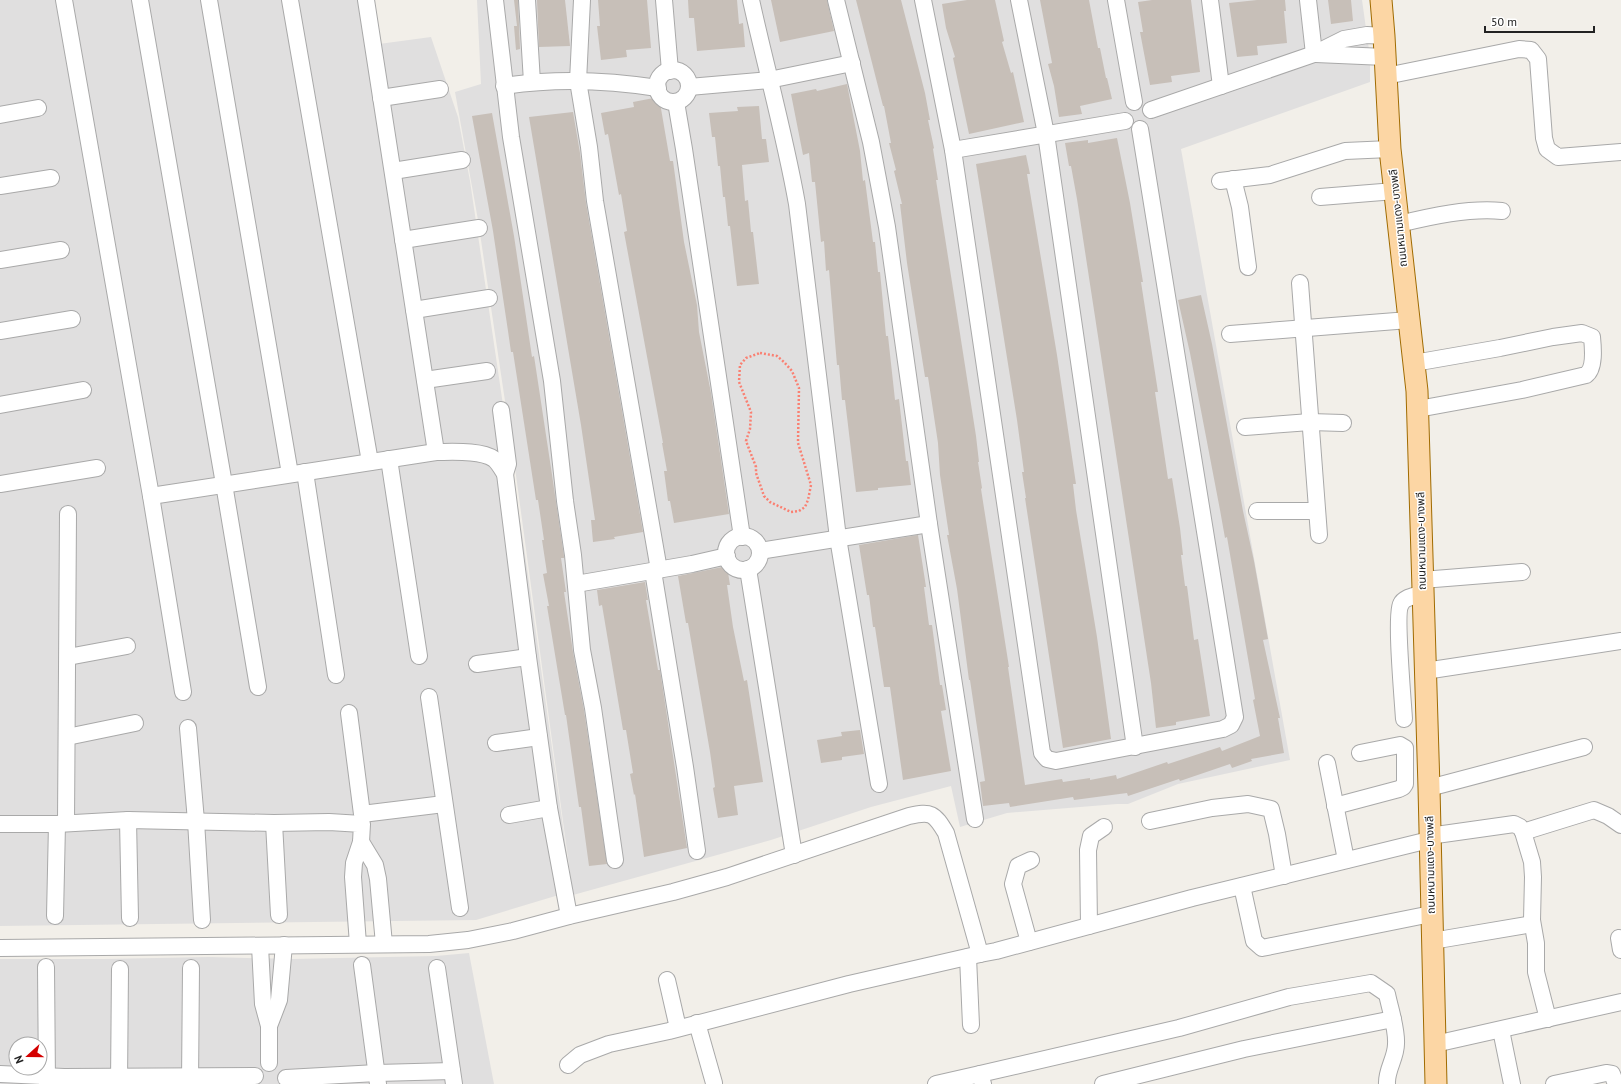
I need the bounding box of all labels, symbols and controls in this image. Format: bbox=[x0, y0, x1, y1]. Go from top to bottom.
scale bar bbox=[1485, 8, 1594, 34]
text: 50 m bbox=[1491, 14, 1517, 29]
street label: ถนนหนามแดง-บางพลี bbox=[1386, 168, 1410, 268]
street label: ถนนหนามแดง-บางพลี bbox=[1413, 492, 1429, 590]
street label: ถนนหนามแดง-บางพลี bbox=[1422, 816, 1438, 914]
north arrow bbox=[8, 1036, 48, 1076]
text: N bbox=[11, 1054, 26, 1065]

